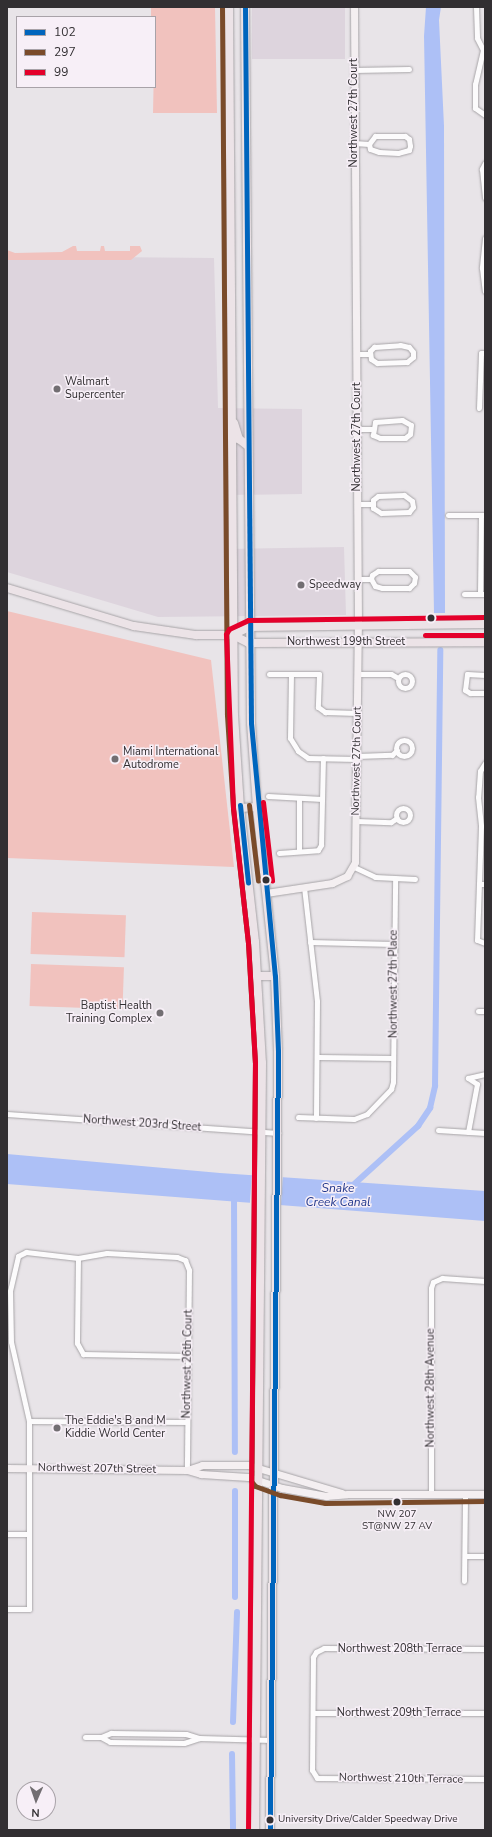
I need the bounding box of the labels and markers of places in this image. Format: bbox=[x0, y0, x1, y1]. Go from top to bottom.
place label: Walmart Supercenter bbox=[65, 376, 125, 402]
marker: Walmart Supercenter bbox=[52, 384, 62, 394]
place label: Speedway bbox=[309, 578, 361, 592]
marker: Speedway bbox=[296, 580, 306, 590]
unlabelled marker bbox=[426, 613, 436, 623]
place label: Miami International Autodrome bbox=[123, 746, 218, 772]
marker: Miami International Autodrome bbox=[110, 754, 120, 764]
unlabelled marker bbox=[261, 875, 271, 885]
place label: Baptist Health Training Complex bbox=[66, 1000, 152, 1026]
marker: Baptist Health Training Complex bbox=[155, 1008, 165, 1018]
place label: The Eddie's B and M Kiddie World Center bbox=[65, 1415, 166, 1441]
marker: The Eddie's B and M Kiddie World Center bbox=[52, 1423, 62, 1433]
marker: NW 207 ST@NW 27 AV bbox=[392, 1497, 402, 1507]
place label: NW 207 ST@NW 27 AV bbox=[362, 1508, 432, 1532]
place label: University Drive/Calder Speedway Drive bbox=[278, 1814, 458, 1826]
marker: University Drive/Calder Speedway Drive bbox=[265, 1815, 275, 1825]

